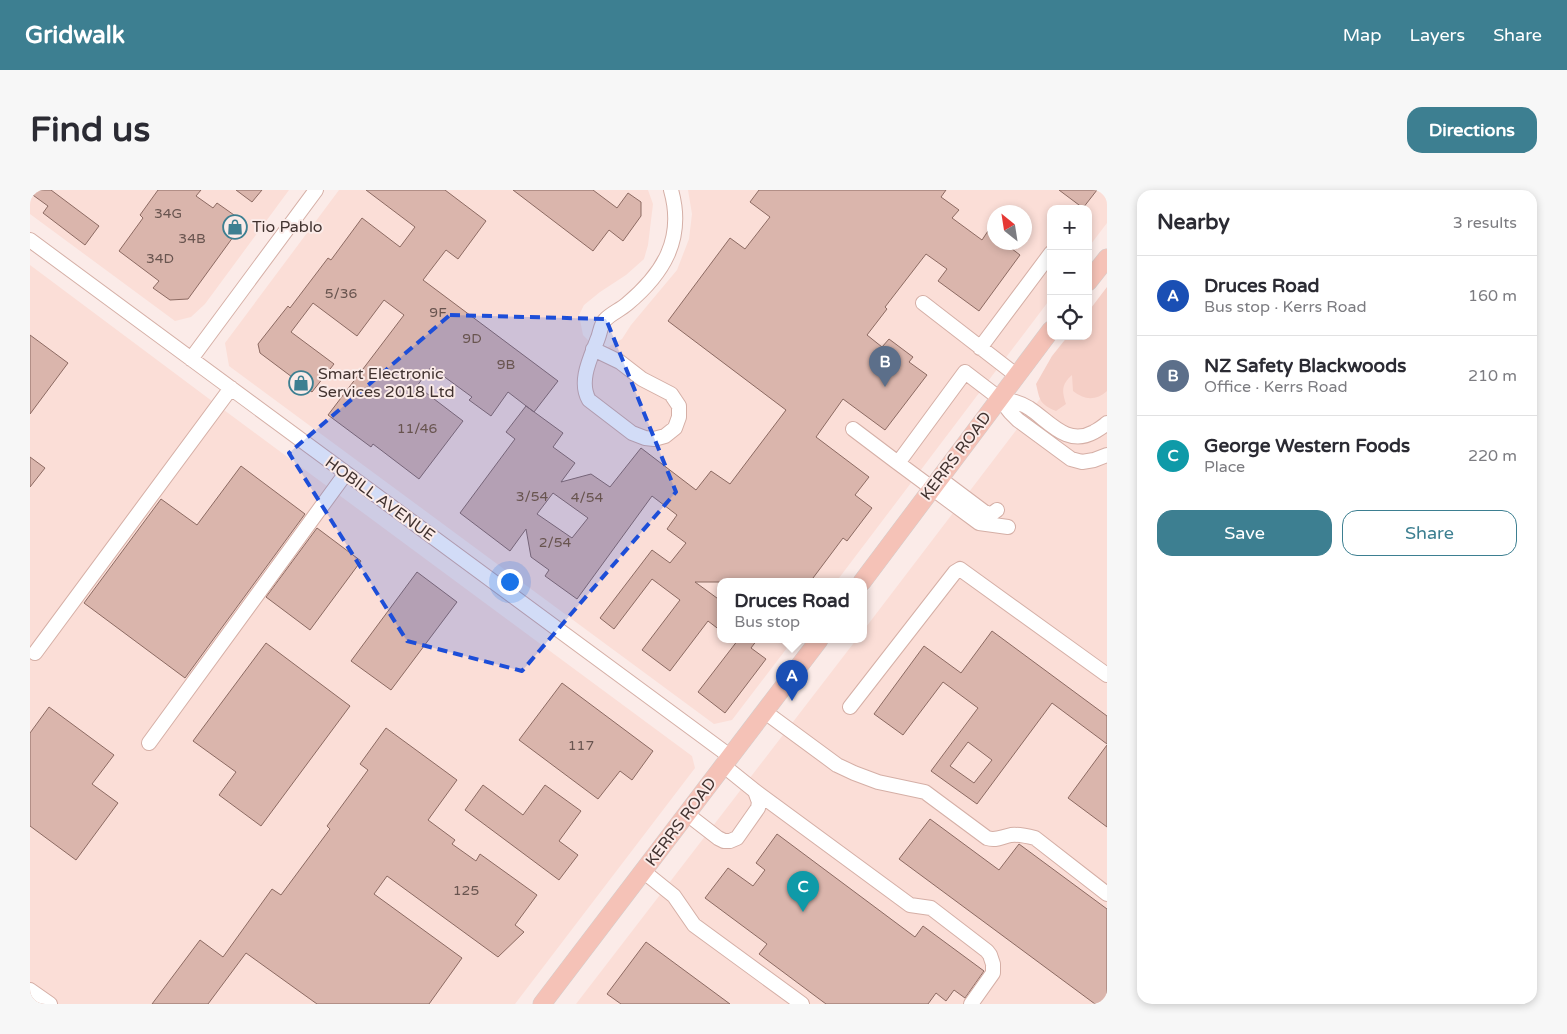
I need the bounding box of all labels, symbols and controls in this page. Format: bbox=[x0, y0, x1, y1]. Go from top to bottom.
text: Gridwalk bbox=[25, 21, 125, 50]
text: Map bbox=[1343, 24, 1382, 46]
text: Layers bbox=[1410, 24, 1465, 46]
text: Share bbox=[1493, 24, 1542, 46]
button: Directions bbox=[1407, 107, 1537, 153]
text: Find us bbox=[30, 109, 150, 151]
house number: 34G bbox=[154, 205, 182, 222]
north arrow bbox=[987, 205, 1032, 250]
map controls bbox=[1047, 205, 1092, 340]
button: + bbox=[1047, 205, 1092, 250]
text: Nearby bbox=[1157, 210, 1230, 235]
text: 3 results bbox=[1453, 213, 1517, 233]
shop icon: Tio Pablo bbox=[222, 214, 248, 240]
place label: Tio Pablo bbox=[252, 217, 323, 237]
house number: 34B bbox=[178, 230, 206, 247]
house number: 34D bbox=[146, 250, 174, 267]
button: − bbox=[1047, 250, 1092, 295]
text: Druces Road bbox=[1204, 275, 1320, 297]
house number: 5/36 bbox=[325, 285, 357, 302]
text: A bbox=[1167, 286, 1179, 306]
text: 160 m bbox=[1468, 286, 1517, 306]
button: locate bbox=[1047, 295, 1092, 340]
text: Bus stop · Kerrs Road bbox=[1204, 297, 1367, 317]
house number: 9F bbox=[429, 304, 447, 321]
house number: 9D bbox=[462, 330, 482, 347]
pin: B bbox=[869, 346, 901, 387]
text: NZ Safety Blackwoods bbox=[1204, 355, 1406, 377]
house number: 9B bbox=[497, 356, 515, 373]
place label: Smart Electronic Services 2018 Ltd bbox=[318, 364, 455, 402]
text: B bbox=[1167, 366, 1179, 386]
text: 210 m bbox=[1468, 366, 1517, 386]
shop icon: Smart Electronic Services 2018 Ltd bbox=[288, 370, 314, 396]
text: Office · Kerrs Road bbox=[1204, 377, 1348, 397]
street label: KERRS ROAD bbox=[916, 408, 996, 504]
house number: 11/46 bbox=[397, 420, 437, 437]
text: George Western Foods bbox=[1204, 435, 1410, 457]
text: C bbox=[1167, 446, 1179, 466]
text: 220 m bbox=[1468, 446, 1517, 466]
street label: HOBILL AVENUE bbox=[321, 452, 439, 546]
text: Place bbox=[1204, 457, 1245, 477]
house number: 3/54 bbox=[516, 488, 548, 505]
house number: 4/54 bbox=[571, 489, 603, 506]
button: Save bbox=[1157, 510, 1332, 556]
button: Share bbox=[1342, 510, 1517, 556]
house number: 2/54 bbox=[539, 534, 571, 551]
your location bbox=[497, 569, 523, 595]
popup bbox=[717, 578, 867, 643]
text: Druces Road bbox=[734, 590, 850, 612]
text: Bus stop bbox=[734, 612, 800, 632]
pin: A bbox=[776, 660, 808, 701]
house number: 117 bbox=[568, 737, 594, 754]
street label: KERRS ROAD bbox=[641, 774, 721, 870]
pin: C bbox=[787, 871, 819, 912]
house number: 125 bbox=[453, 882, 479, 899]

